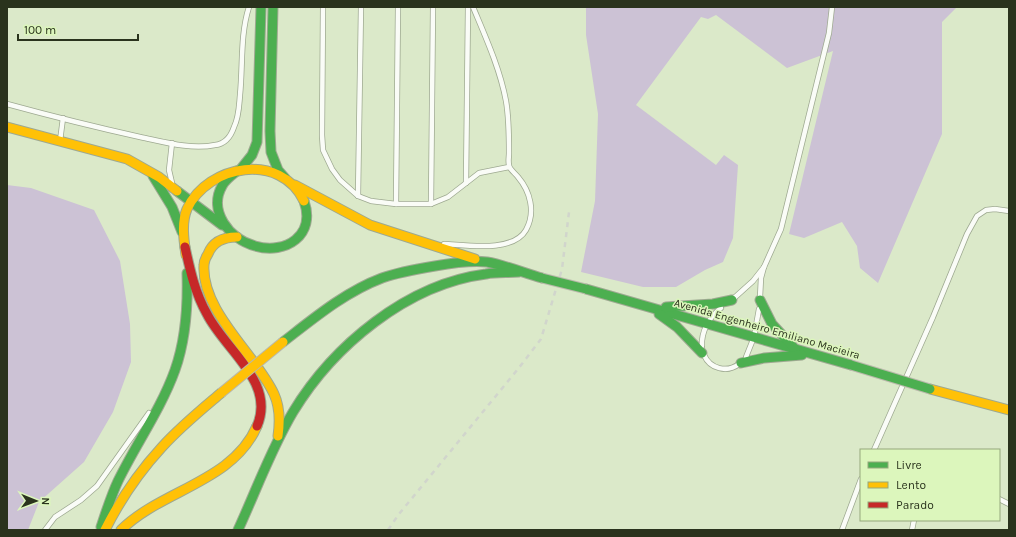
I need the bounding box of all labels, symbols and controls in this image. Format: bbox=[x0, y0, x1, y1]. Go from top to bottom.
scale bar bbox=[18, 16, 138, 42]
text: 100 m bbox=[24, 23, 56, 37]
street label: Avenida Engenheiro Emiliano Macieira bbox=[673, 296, 861, 362]
legend bbox=[860, 449, 1000, 521]
text: Livre bbox=[896, 458, 922, 472]
text: Lento bbox=[896, 478, 926, 492]
north arrow bbox=[16, 481, 56, 521]
text: N bbox=[39, 497, 52, 505]
text: Parado bbox=[896, 498, 934, 512]

